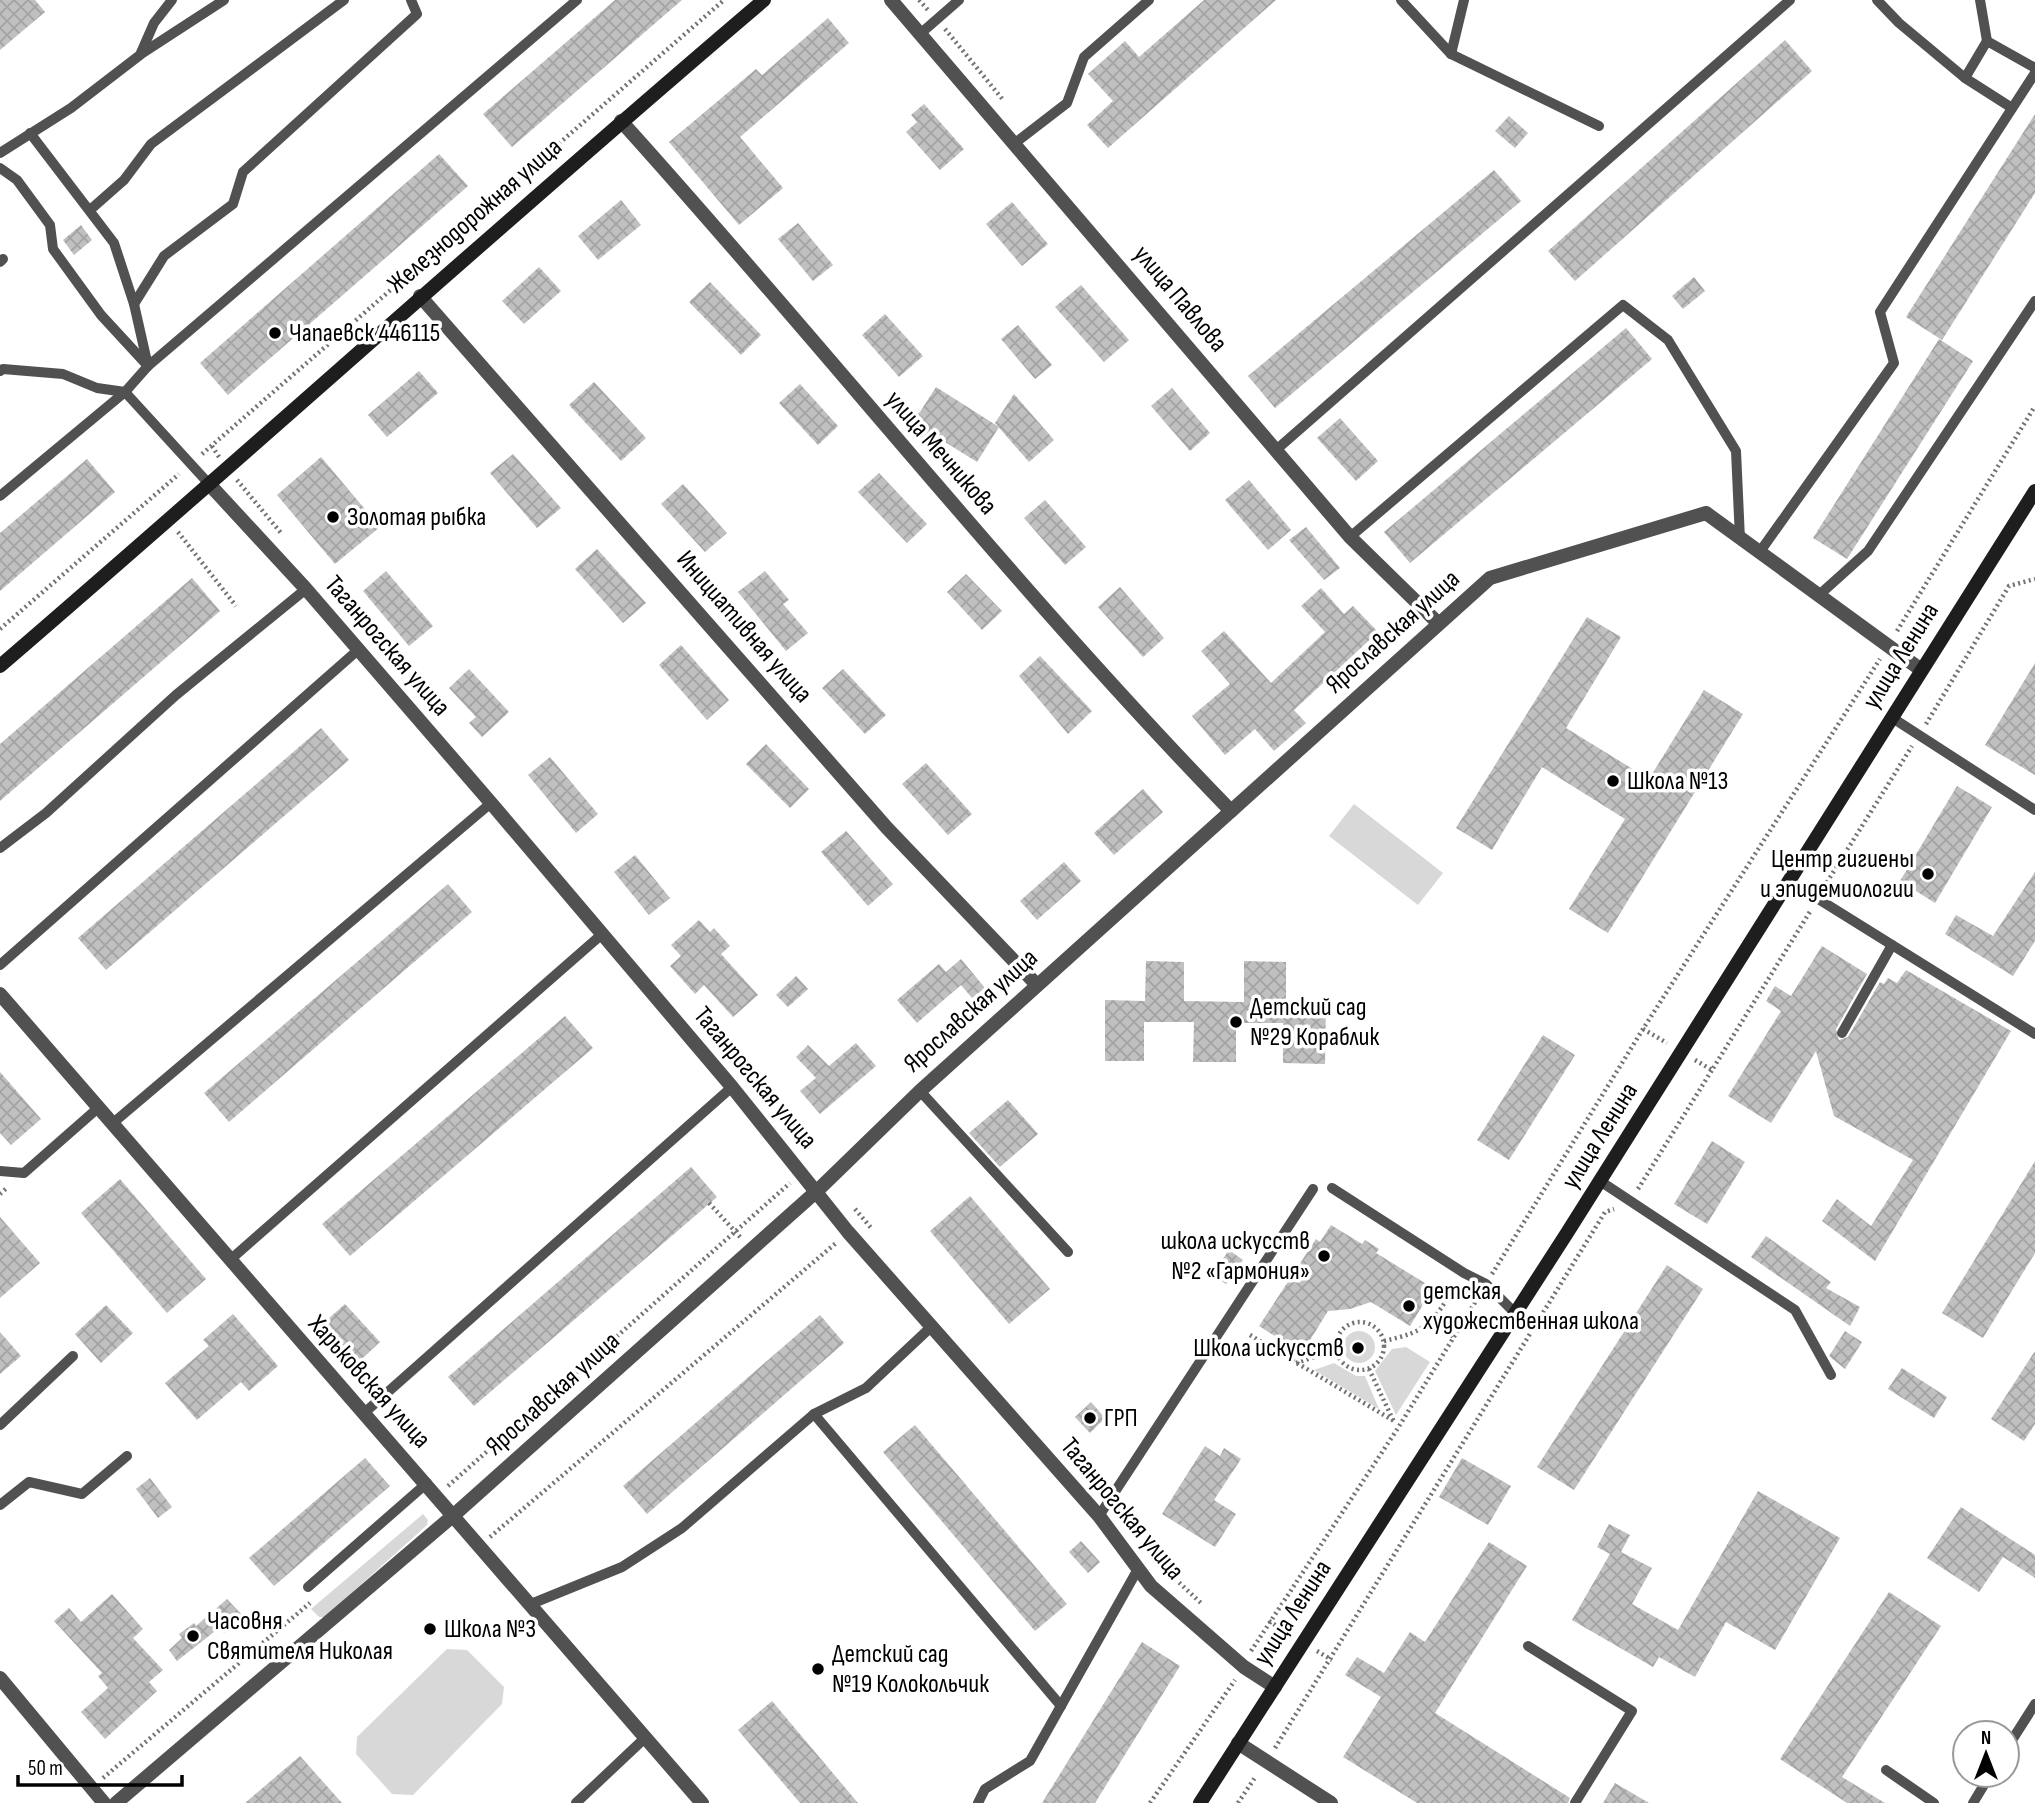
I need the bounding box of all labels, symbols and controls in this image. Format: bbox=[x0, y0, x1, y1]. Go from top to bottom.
street label: Железнодорожная улица bbox=[381, 132, 569, 300]
street label: улица Павлова bbox=[1126, 239, 1234, 359]
place label: Чапаевск 446115 bbox=[289, 318, 440, 349]
marker: Чапаевск 446115 bbox=[267, 325, 283, 341]
street label: улица Мечникова bbox=[879, 385, 1003, 521]
place label: Золотая рыбка bbox=[347, 502, 486, 533]
marker: Золотая рыбка bbox=[325, 509, 341, 525]
street label: Инициативная улица bbox=[670, 545, 818, 709]
street label: Ярославская улица bbox=[1320, 564, 1466, 700]
street label: Таганрогская улица bbox=[318, 570, 456, 722]
street label: улица Ленина bbox=[1856, 597, 1946, 715]
place label: Школа №13 bbox=[1627, 766, 1728, 797]
marker: Школа №13 bbox=[1605, 773, 1621, 789]
place label: Центр гигиены и эпидемиологии bbox=[1760, 844, 1914, 905]
marker: Центр гигиены и эпидемиологии bbox=[1920, 866, 1936, 882]
street label: Ярославская улица bbox=[898, 943, 1044, 1079]
place label: Детский сад №29 Кораблик bbox=[1250, 992, 1379, 1053]
street label: Таганрогская улица bbox=[687, 1001, 823, 1155]
marker: Детский сад №29 Кораблик bbox=[1228, 1014, 1244, 1030]
street label: улица Ленина bbox=[1555, 1077, 1645, 1195]
place label: школа искусств №2 «Гармония» bbox=[1161, 1226, 1310, 1287]
marker: школа искусств №2 «Гармония» bbox=[1316, 1248, 1332, 1264]
place label: детская художественная школа bbox=[1423, 1276, 1639, 1337]
marker: детская художественная школа bbox=[1401, 1298, 1417, 1314]
street label: Харьковская улица bbox=[301, 1308, 437, 1455]
street label: Ярославская улица bbox=[480, 1326, 626, 1462]
place label: Школа искусств bbox=[1193, 1333, 1344, 1364]
marker: Школа искусств bbox=[1350, 1340, 1366, 1356]
place label: ГРП bbox=[1104, 1403, 1138, 1434]
marker: ГРП bbox=[1082, 1410, 1098, 1426]
street label: Таганрогская улица bbox=[1054, 1432, 1190, 1586]
street label: улица Ленина bbox=[1248, 1555, 1338, 1671]
place label: Часовня Святителя Николая bbox=[207, 1606, 393, 1667]
place label: Школа №3 bbox=[444, 1614, 536, 1645]
marker: Школа №3 bbox=[422, 1621, 438, 1637]
marker: Часовня Святителя Николая bbox=[185, 1628, 201, 1644]
place label: Детский сад №19 Колокольчик bbox=[832, 1639, 989, 1700]
marker: Детский сад №19 Колокольчик bbox=[810, 1661, 826, 1677]
north arrow bbox=[1951, 1719, 2021, 1789]
text: N bbox=[1981, 1727, 1991, 1750]
scale bar bbox=[18, 1744, 182, 1788]
text: 50 m bbox=[28, 1756, 63, 1781]

